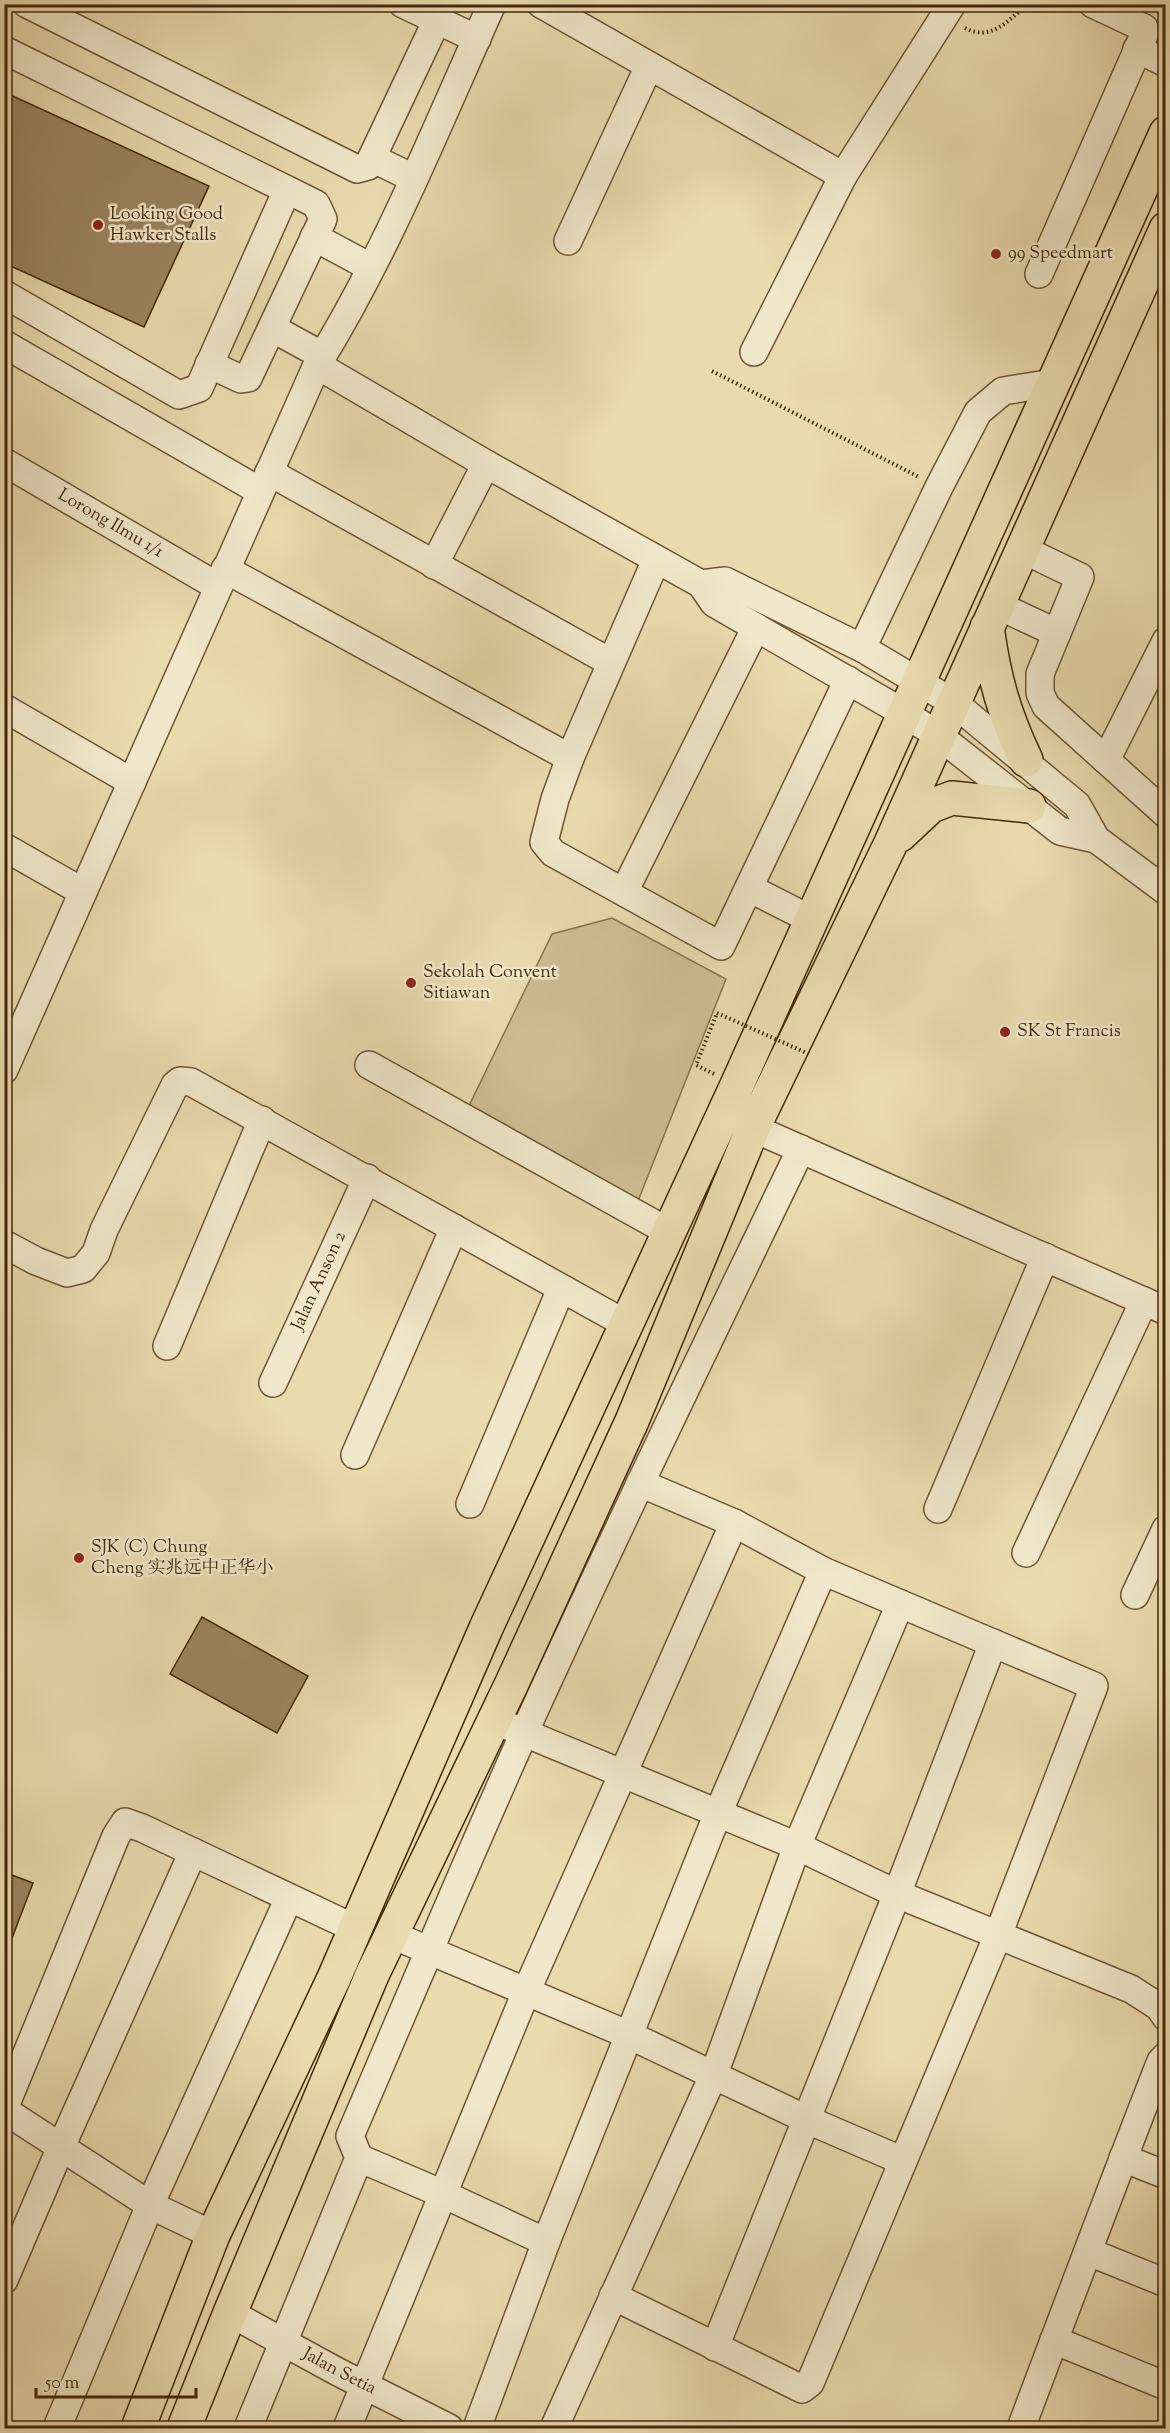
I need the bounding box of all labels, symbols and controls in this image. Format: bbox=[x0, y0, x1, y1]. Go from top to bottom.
place label: Looking Good Hawker Stalls bbox=[110, 202, 223, 249]
marker: Looking Good Hawker Stalls bbox=[91, 218, 105, 232]
place label: 99 Speedmart bbox=[1008, 241, 1113, 267]
marker: 99 Speedmart bbox=[989, 247, 1003, 261]
street label: Lorong Ilmu 1/1 bbox=[52, 483, 168, 565]
place label: Sekolah Convent Sitiawan bbox=[423, 960, 557, 1007]
marker: Sekolah Convent Sitiawan bbox=[404, 976, 418, 990]
place label: SK St Francis bbox=[1017, 1019, 1121, 1045]
marker: SK St Francis bbox=[998, 1025, 1012, 1039]
street label: Jalan Anson 2 bbox=[285, 1227, 354, 1336]
place label: SJK (C) Chung Cheng 实兆远中正华小 bbox=[91, 1535, 273, 1582]
marker: SJK (C) Chung Cheng 实兆远中正华小 bbox=[72, 1551, 86, 1565]
street label: Jalan Setia bbox=[297, 2341, 380, 2402]
scale bar bbox=[36, 2361, 196, 2399]
text: 50 m bbox=[44, 2371, 80, 2397]

